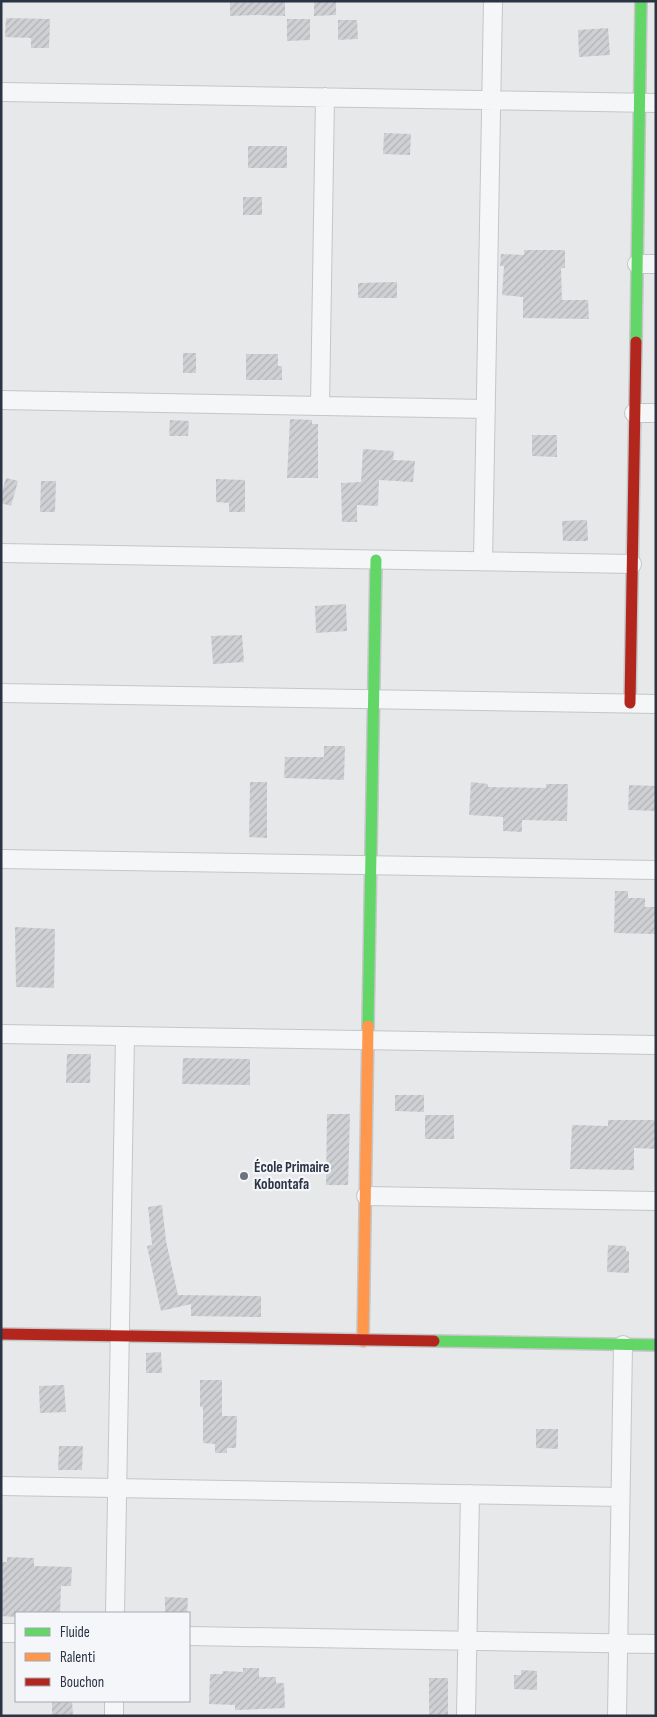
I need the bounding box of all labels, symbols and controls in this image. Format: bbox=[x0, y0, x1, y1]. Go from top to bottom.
place label: École Primaire Kobontafa bbox=[254, 1158, 329, 1194]
marker: École Primaire Kobontafa bbox=[238, 1170, 250, 1182]
legend bbox=[15, 1612, 190, 1702]
text: Fluide bbox=[60, 1623, 90, 1642]
text: Ralenti bbox=[60, 1648, 95, 1667]
text: Bouchon bbox=[60, 1673, 104, 1692]

